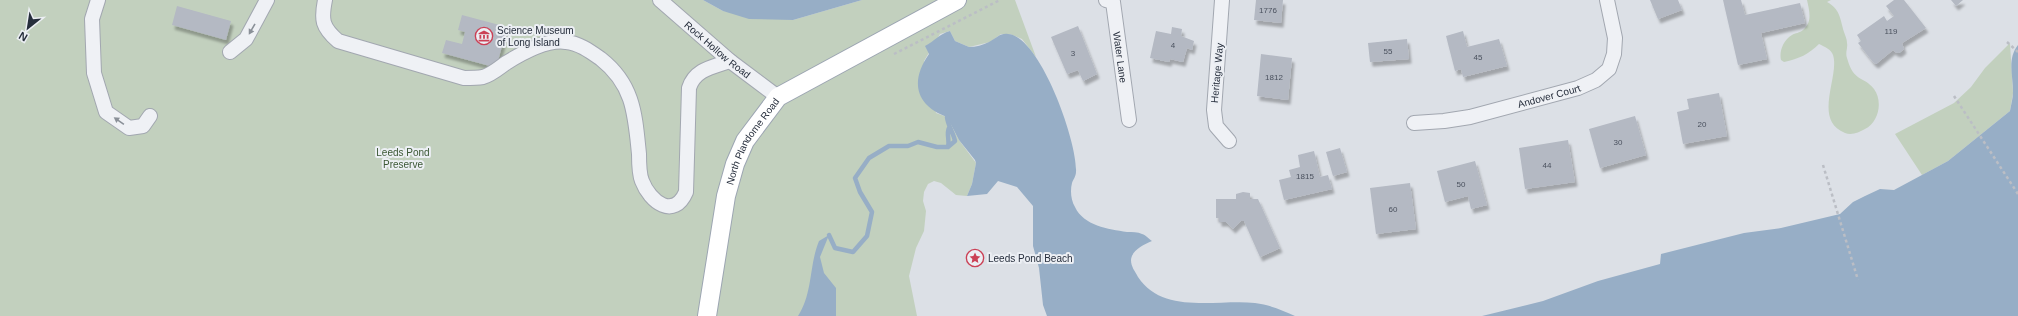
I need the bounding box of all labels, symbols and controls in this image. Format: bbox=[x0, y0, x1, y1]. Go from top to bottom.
house number: 1776 bbox=[1259, 6, 1277, 15]
north arrow bbox=[8, 8, 48, 48]
street label: Rock Hollow Road bbox=[683, 19, 753, 80]
one-way arrow bbox=[248, 23, 255, 35]
place label: Science Museum of Long Island bbox=[497, 25, 574, 48]
museum icon: Science Museum of Long Island bbox=[474, 26, 494, 46]
house number: 119 bbox=[1885, 27, 1898, 36]
text: N bbox=[17, 29, 29, 44]
street label: Water Lane bbox=[1112, 31, 1129, 84]
house number: 4 bbox=[1171, 41, 1176, 50]
street label: Heritage Way bbox=[1209, 43, 1225, 103]
house number: 55 bbox=[1384, 47, 1393, 56]
house number: 3 bbox=[1071, 49, 1076, 58]
house number: 45 bbox=[1474, 53, 1483, 62]
house number: 1812 bbox=[1265, 73, 1283, 82]
street label: Andover Court bbox=[1516, 82, 1582, 110]
street label: North Plandome Road bbox=[724, 96, 781, 186]
one-way arrow bbox=[114, 117, 124, 125]
house number: 20 bbox=[1698, 120, 1707, 129]
house number: 30 bbox=[1614, 138, 1623, 147]
park label: Leeds Pond Preserve bbox=[376, 147, 430, 170]
house number: 44 bbox=[1543, 161, 1552, 170]
house number: 1815 bbox=[1296, 172, 1314, 181]
house number: 50 bbox=[1457, 180, 1466, 189]
house number: 60 bbox=[1389, 205, 1398, 214]
place icon: Leeds Pond Beach bbox=[965, 248, 985, 268]
place label: Leeds Pond Beach bbox=[988, 253, 1073, 264]

